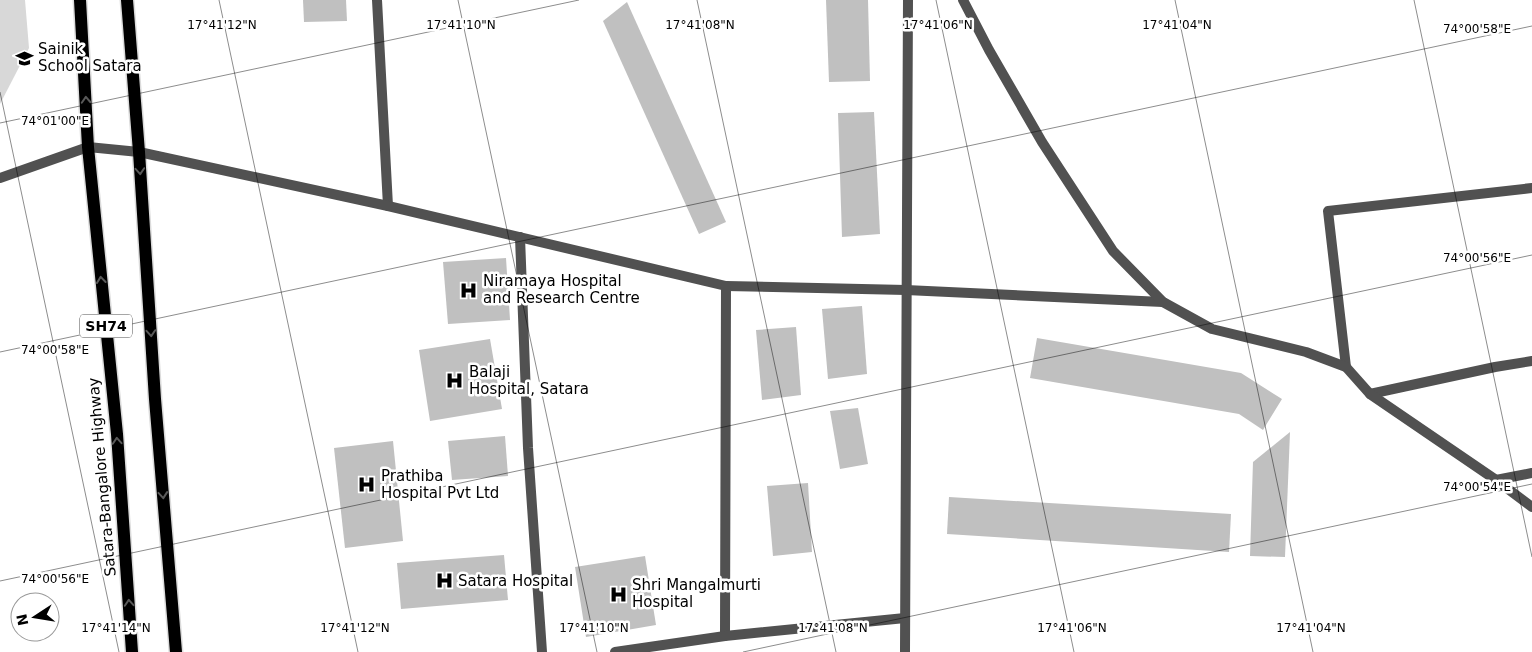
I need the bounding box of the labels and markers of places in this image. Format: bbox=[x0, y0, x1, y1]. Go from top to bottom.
place label: Sainik School Satara bbox=[38, 40, 142, 75]
school or university icon: Sainik School Satara bbox=[14, 48, 34, 68]
place label: Niramaya Hospital and Research Centre bbox=[483, 272, 640, 307]
hospital icon: Niramaya Hospital and Research Centre bbox=[459, 280, 479, 300]
place label: Balaji Hospital, Satara bbox=[469, 363, 589, 398]
hospital icon: Balaji Hospital, Satara bbox=[445, 371, 465, 391]
place label: Prathiba Hospital Pvt Ltd bbox=[381, 467, 499, 502]
hospital icon: Prathiba Hospital Pvt Ltd bbox=[357, 475, 377, 495]
hospital icon: Satara Hospital bbox=[434, 571, 454, 591]
place label: Satara Hospital bbox=[458, 572, 573, 590]
place label: Shri Mangalmurti Hospital bbox=[632, 576, 761, 611]
hospital icon: Shri Mangalmurti Hospital bbox=[608, 584, 628, 604]

